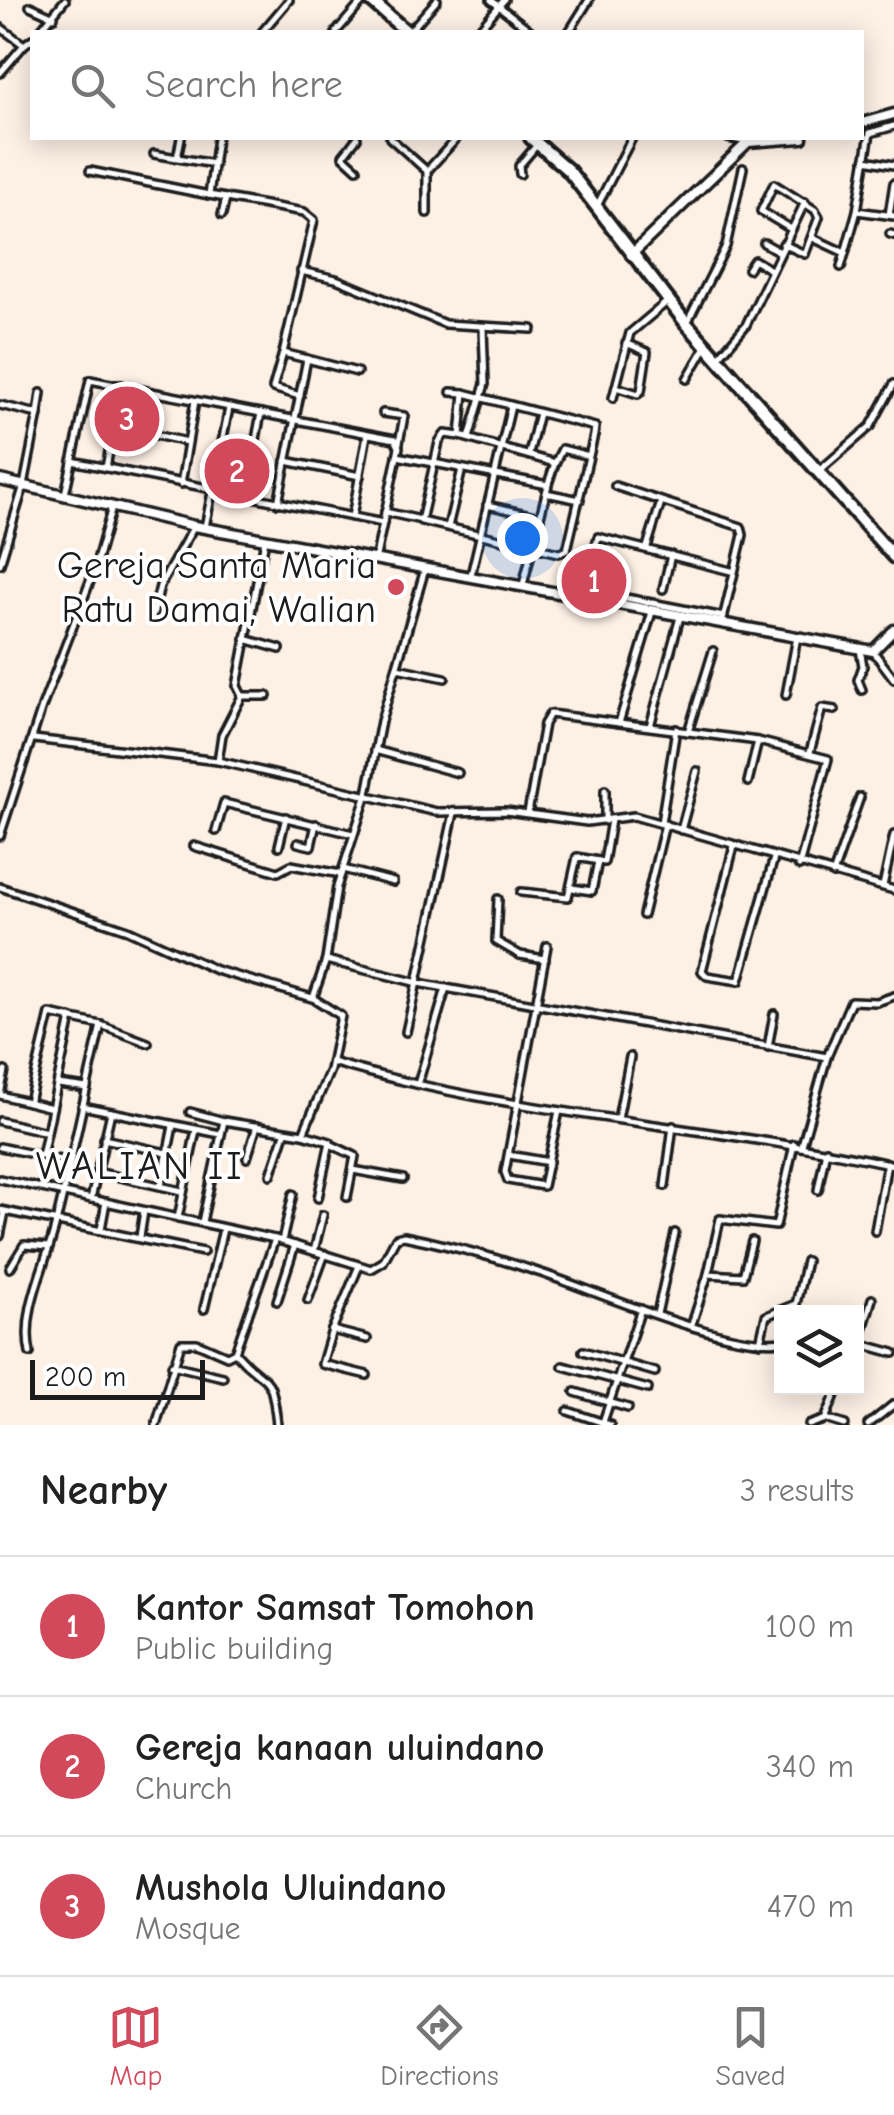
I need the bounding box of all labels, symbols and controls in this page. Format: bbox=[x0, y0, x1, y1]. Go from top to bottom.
search box bbox=[30, 30, 864, 140]
icon: search bbox=[65, 58, 120, 113]
text: Search here bbox=[145, 63, 343, 107]
pin: 3 bbox=[94, 382, 160, 456]
pin: 2 bbox=[204, 434, 270, 508]
your location bbox=[497, 513, 548, 564]
place label: Gereja Santa Maria Ratu Damai, Walian bbox=[57, 544, 376, 632]
pin: 1 bbox=[562, 544, 626, 618]
marker: Gereja Santa Maria Ratu Damai, Walian bbox=[385, 576, 407, 598]
district label: WALIAN II bbox=[36, 1143, 244, 1189]
map controls bbox=[774, 1305, 864, 1395]
button: layers bbox=[774, 1305, 864, 1395]
scale bar bbox=[30, 1355, 205, 1400]
text: 200 m bbox=[45, 1361, 126, 1393]
text: Nearby bbox=[40, 1466, 167, 1515]
text: 3 results bbox=[740, 1472, 854, 1509]
text: Kantor Samsat Tomohon bbox=[135, 1586, 535, 1630]
text: 1 bbox=[66, 1608, 79, 1645]
text: 100 m bbox=[765, 1608, 854, 1645]
text: Public building bbox=[135, 1630, 333, 1667]
text: Gereja kanaan uluindano bbox=[135, 1726, 544, 1770]
text: 2 bbox=[65, 1748, 80, 1785]
text: 340 m bbox=[766, 1748, 854, 1785]
text: Church bbox=[135, 1770, 232, 1807]
text: Mushola Uluindano bbox=[135, 1866, 446, 1910]
text: 3 bbox=[65, 1888, 80, 1925]
text: 470 m bbox=[767, 1888, 854, 1925]
text: Mosque bbox=[135, 1910, 241, 1947]
tab: Map bbox=[108, 2000, 163, 2092]
tab: Directions bbox=[380, 2000, 499, 2092]
tab: Saved bbox=[716, 2000, 786, 2092]

